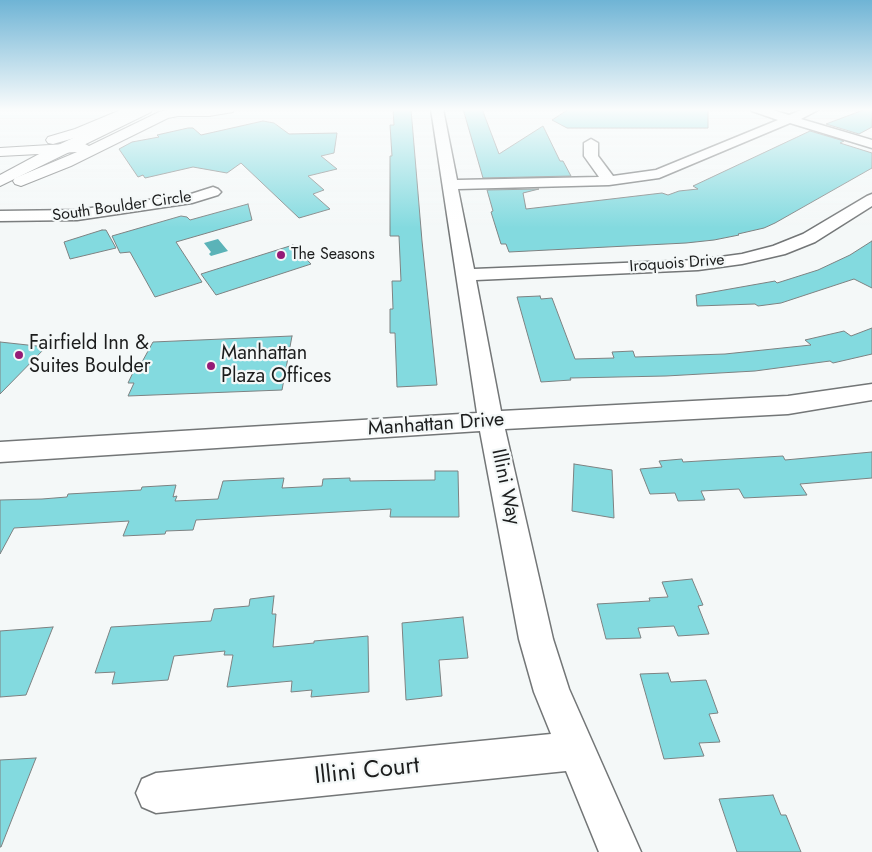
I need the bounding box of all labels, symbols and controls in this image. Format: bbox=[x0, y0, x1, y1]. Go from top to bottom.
street label: South Boulder Circle bbox=[51, 188, 193, 226]
place label: The Seasons bbox=[291, 245, 375, 265]
marker: The Seasons bbox=[275, 249, 287, 261]
street label: Iroquois Drive bbox=[629, 251, 725, 277]
place label: Fairfield Inn & Suites Boulder bbox=[29, 332, 151, 379]
place label: Manhattan Plaza Offices bbox=[221, 342, 331, 389]
marker: Fairfield Inn & Suites Boulder bbox=[13, 349, 25, 361]
marker: Manhattan Plaza Offices bbox=[205, 360, 217, 372]
street label: Manhattan Drive bbox=[367, 408, 505, 442]
street label: Illini Way bbox=[485, 447, 525, 527]
street label: Illini Court bbox=[313, 752, 421, 792]

